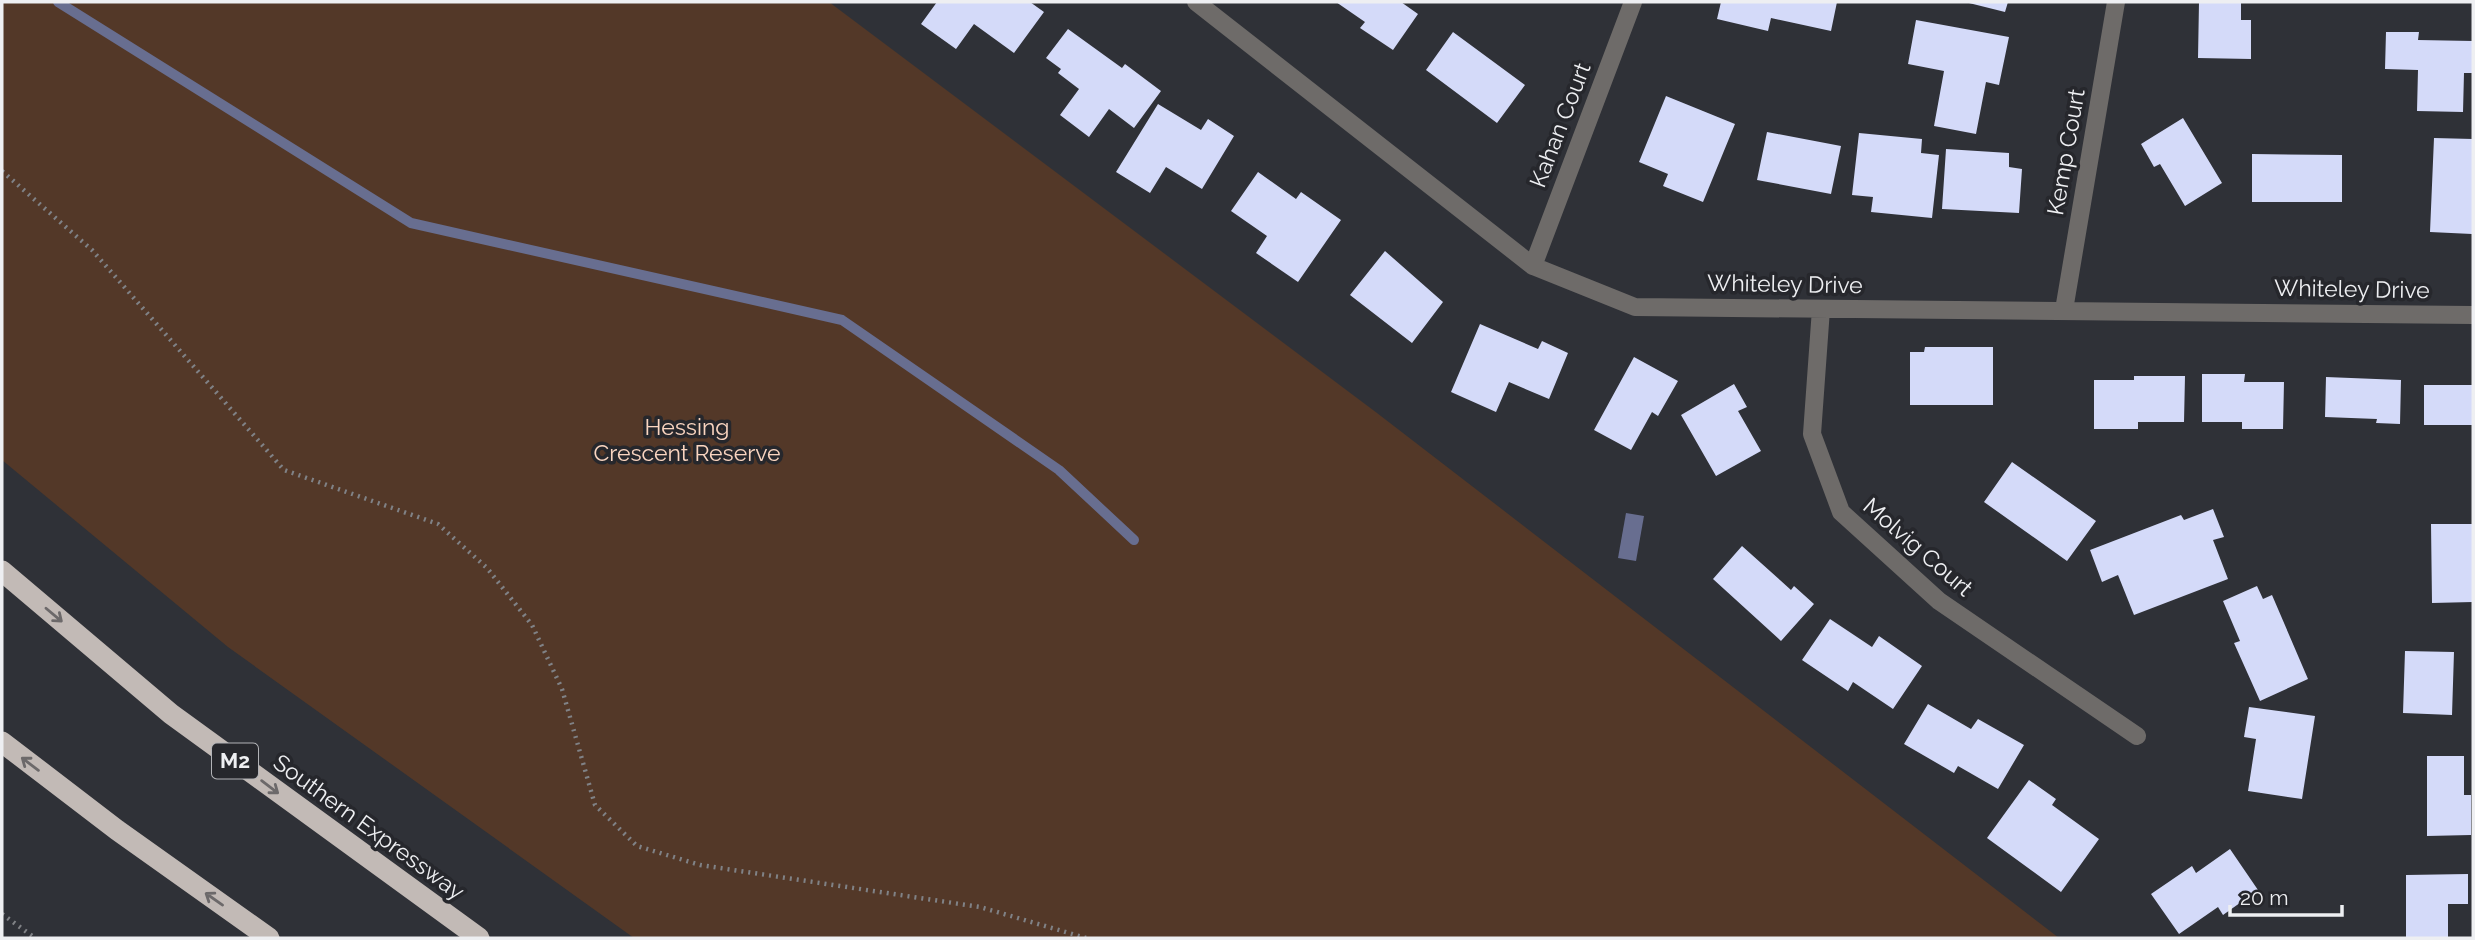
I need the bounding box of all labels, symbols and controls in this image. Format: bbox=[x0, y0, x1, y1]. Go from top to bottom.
street label: Kahan Court bbox=[1523, 58, 1596, 191]
street label: Kemp Court bbox=[2041, 86, 2090, 217]
street label: Whiteley Drive bbox=[1707, 269, 1863, 298]
street label: Whiteley Drive bbox=[2274, 274, 2430, 303]
park label: Hessing Crescent Reserve bbox=[593, 413, 781, 466]
street label: Molvig Court bbox=[1858, 492, 1979, 602]
one-way arrow bbox=[45, 607, 63, 623]
road number: M2 bbox=[212, 744, 258, 778]
street label: Southern Expressway bbox=[269, 748, 470, 905]
one-way arrow bbox=[22, 757, 40, 772]
one-way arrow bbox=[260, 780, 279, 795]
scale bar bbox=[2230, 874, 2342, 918]
text: 20 m bbox=[2240, 885, 2288, 910]
one-way arrow bbox=[205, 892, 224, 906]

